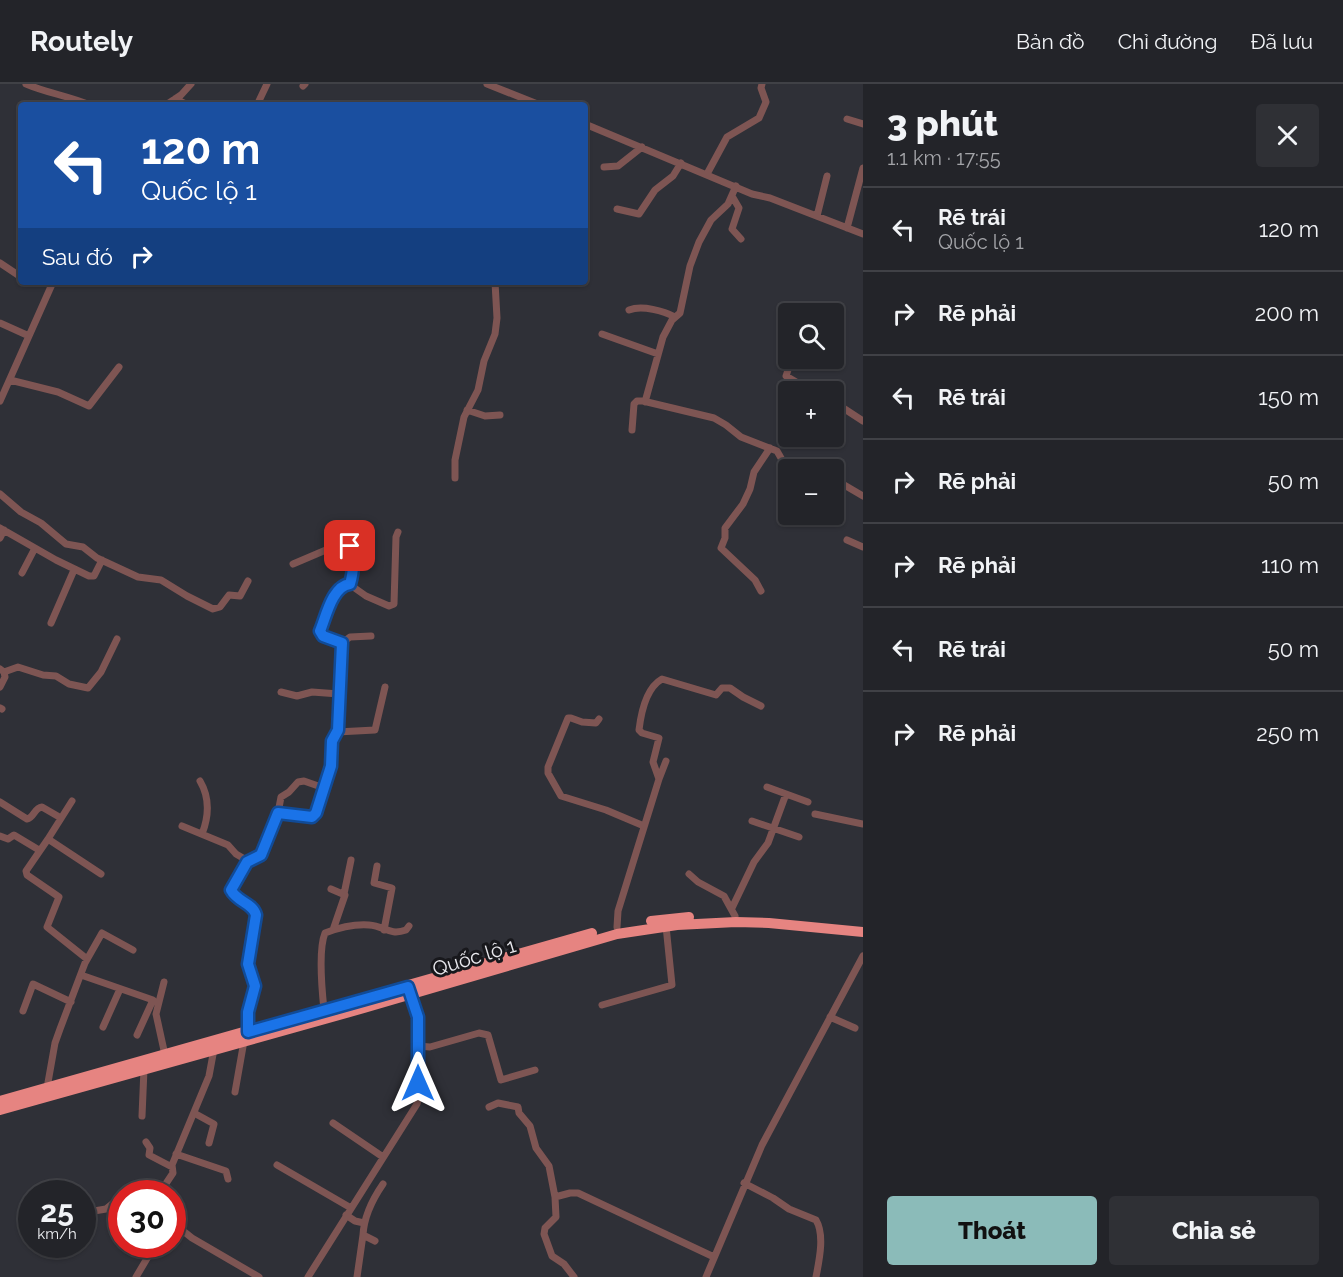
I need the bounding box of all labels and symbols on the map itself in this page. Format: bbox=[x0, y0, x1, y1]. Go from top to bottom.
pin bbox=[324, 520, 375, 571]
street label: Quốc lộ 1 bbox=[429, 933, 519, 981]
position arrow bbox=[386, 1051, 450, 1115]
speed limit sign: 30 bbox=[108, 1180, 186, 1258]

